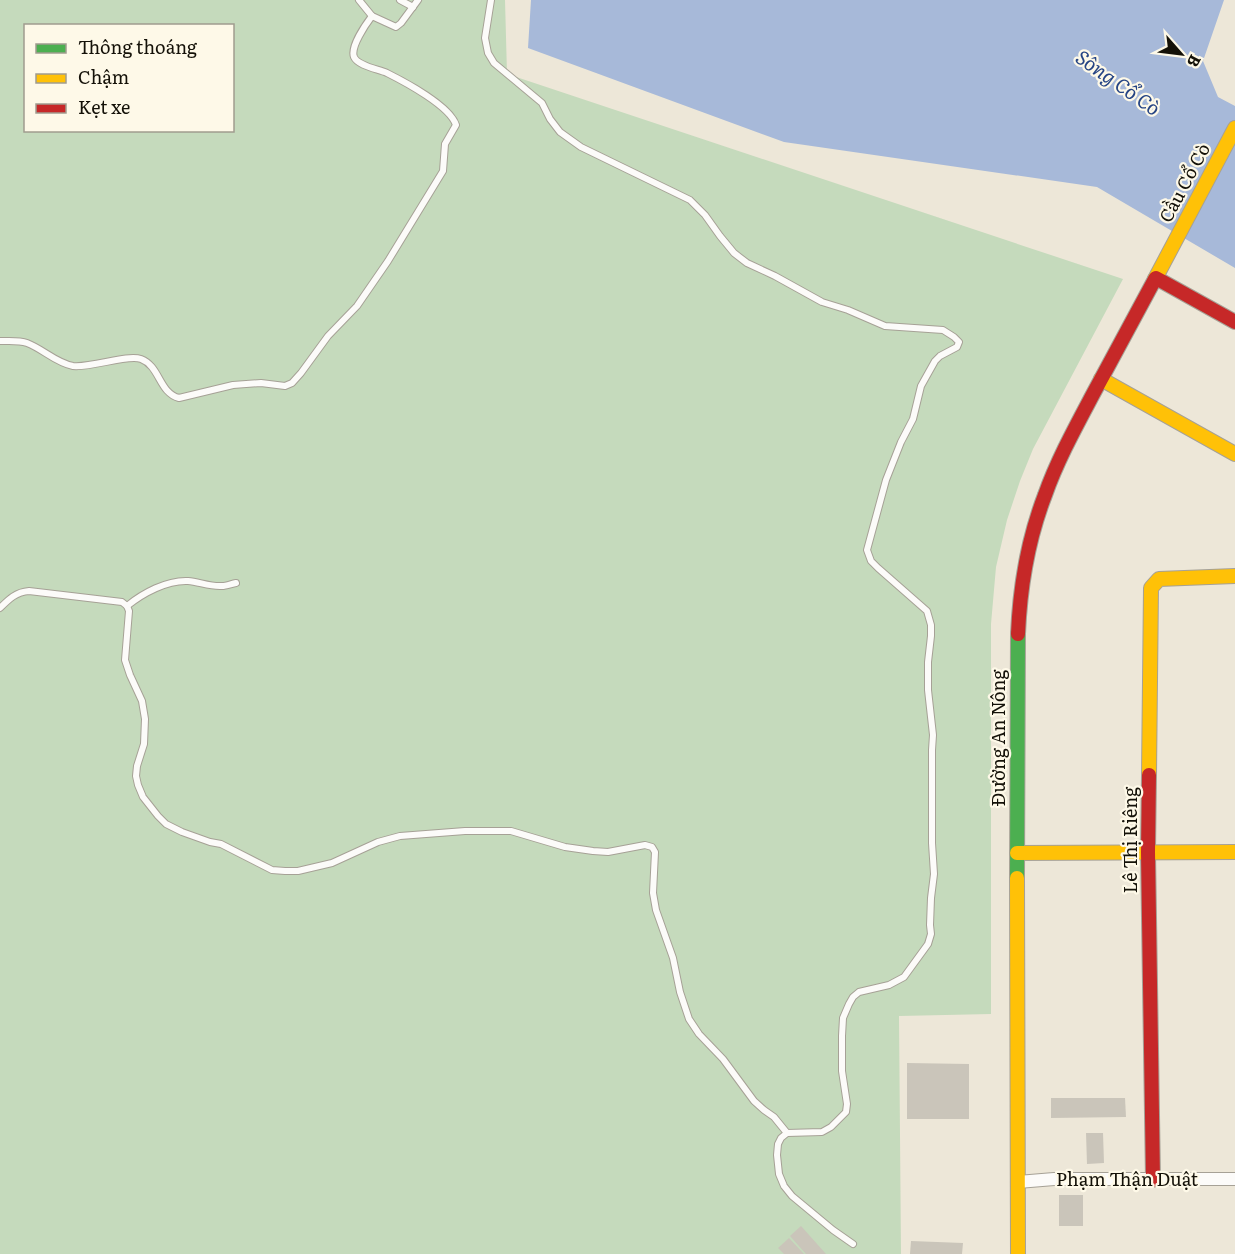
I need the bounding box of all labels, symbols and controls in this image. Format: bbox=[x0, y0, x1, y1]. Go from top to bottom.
legend bbox=[24, 24, 234, 132]
north arrow bbox=[1151, 24, 1211, 84]
text: Thông thoáng bbox=[78, 33, 198, 60]
water label: Sông Cổ Cò bbox=[1071, 41, 1168, 122]
text: B bbox=[1182, 51, 1208, 72]
text: Chậm bbox=[78, 63, 129, 90]
text: Kẹt xe bbox=[78, 93, 130, 120]
street label: Cầu Cổ Cò bbox=[1151, 138, 1216, 227]
street label: Đường An Nông bbox=[984, 669, 1011, 806]
street label: Lê Thị Riêng bbox=[1116, 786, 1143, 893]
street label: Phạm Thận Duật bbox=[1056, 1165, 1199, 1192]

